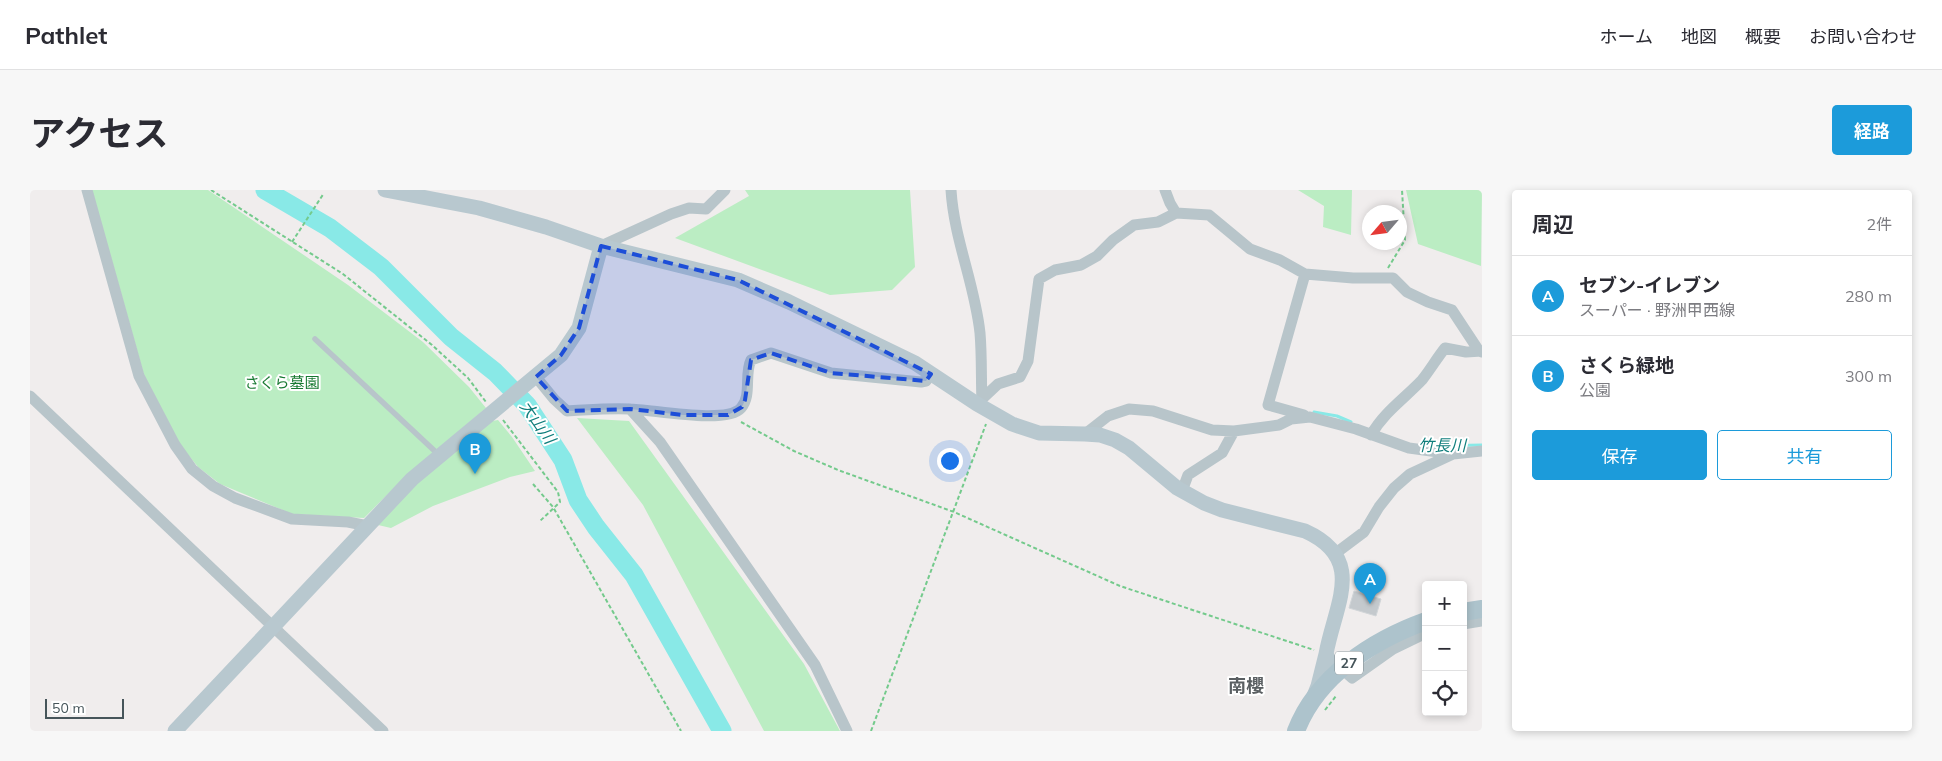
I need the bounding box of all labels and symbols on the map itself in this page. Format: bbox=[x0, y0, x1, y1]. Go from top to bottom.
north arrow bbox=[1362, 205, 1407, 250]
park label: さくら墓園 bbox=[244, 373, 320, 392]
water label: 大山川 bbox=[516, 397, 561, 449]
pin: B bbox=[459, 433, 491, 474]
water label: 竹長川 bbox=[1418, 435, 1468, 455]
your location bbox=[937, 448, 963, 474]
pin: A bbox=[1354, 563, 1386, 604]
road number: 27 bbox=[1335, 652, 1363, 674]
district label: 南櫻 bbox=[1228, 674, 1264, 697]
scale bar bbox=[45, 696, 124, 719]

